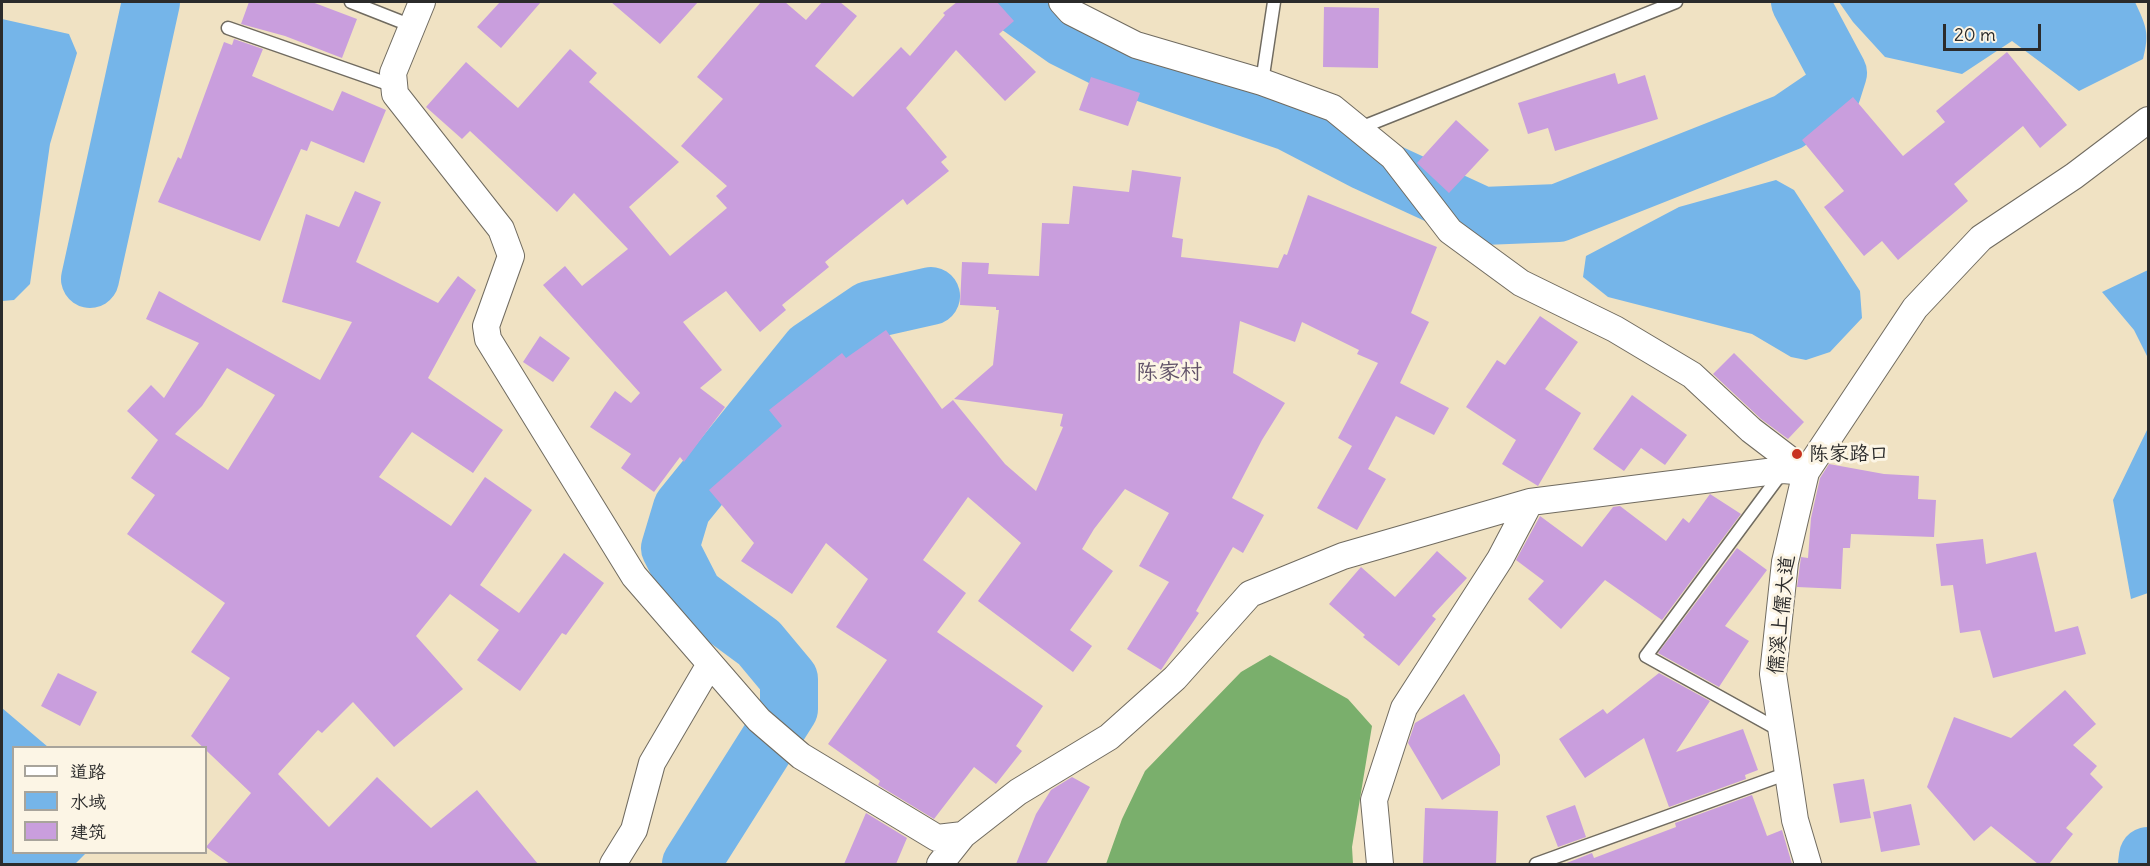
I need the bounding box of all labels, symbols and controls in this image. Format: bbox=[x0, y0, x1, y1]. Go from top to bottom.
scale bar bbox=[1946, 12, 2044, 50]
text: 20 m bbox=[1954, 23, 1996, 46]
district label: 陈家村 bbox=[1136, 360, 1202, 386]
place label: 陈家路口 bbox=[1809, 442, 1889, 466]
marker: 陈家路口 bbox=[1790, 447, 1804, 461]
street label: 儒溪上儒大道 bbox=[1764, 554, 1800, 676]
legend bbox=[12, 746, 207, 854]
text: 道路 bbox=[70, 760, 106, 783]
text: 水域 bbox=[70, 790, 106, 813]
text: 建筑 bbox=[70, 820, 106, 843]

